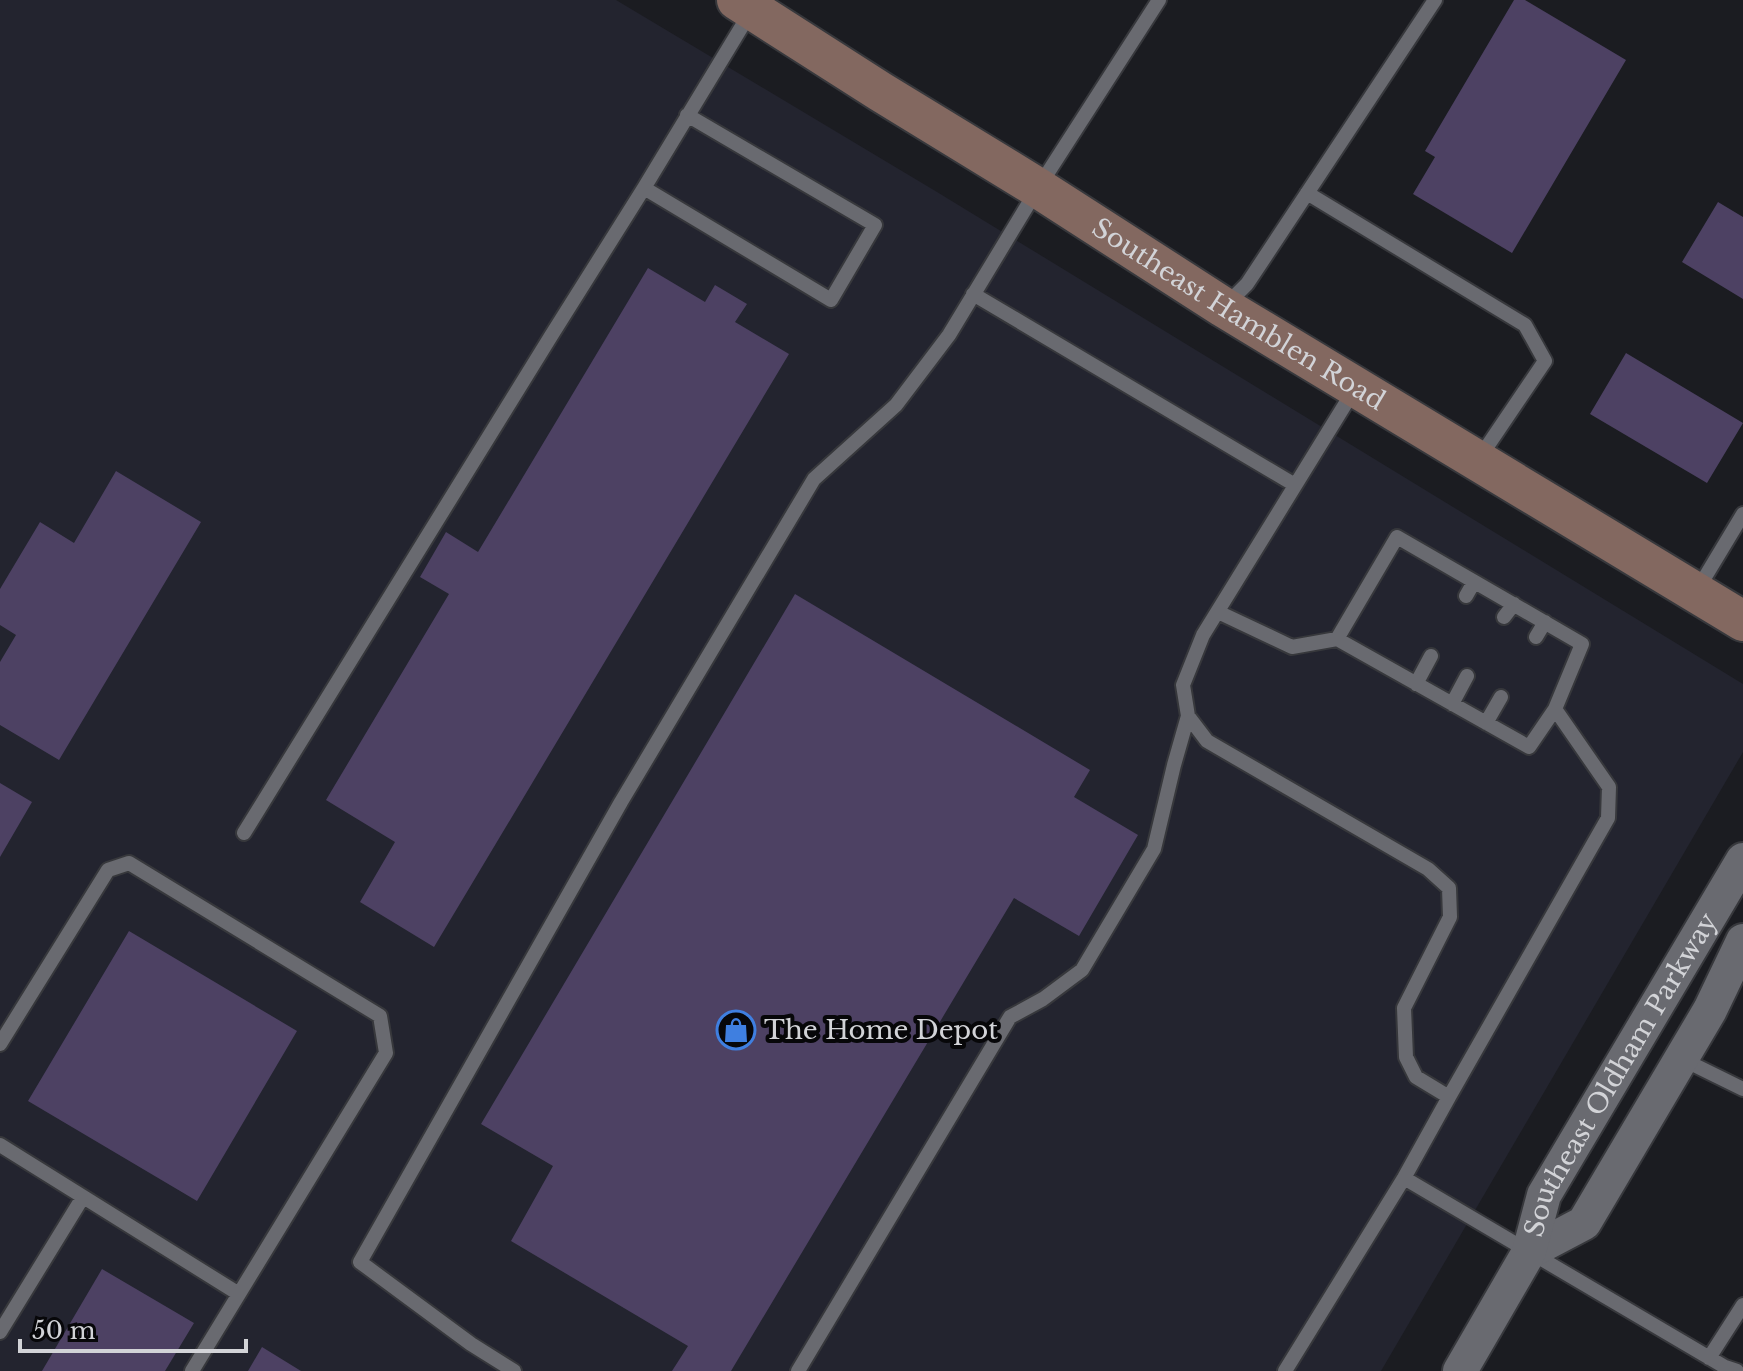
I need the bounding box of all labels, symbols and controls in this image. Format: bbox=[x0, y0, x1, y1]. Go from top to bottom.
street label: Southeast Hamblen Road bbox=[1086, 211, 1391, 417]
street label: Southeast Oldham Parkway bbox=[1518, 907, 1724, 1240]
shop icon: The Home Depot bbox=[715, 1009, 757, 1051]
place label: The Home Depot bbox=[764, 1014, 998, 1046]
scale bar bbox=[20, 1303, 246, 1353]
text: 50 m bbox=[32, 1316, 96, 1345]

